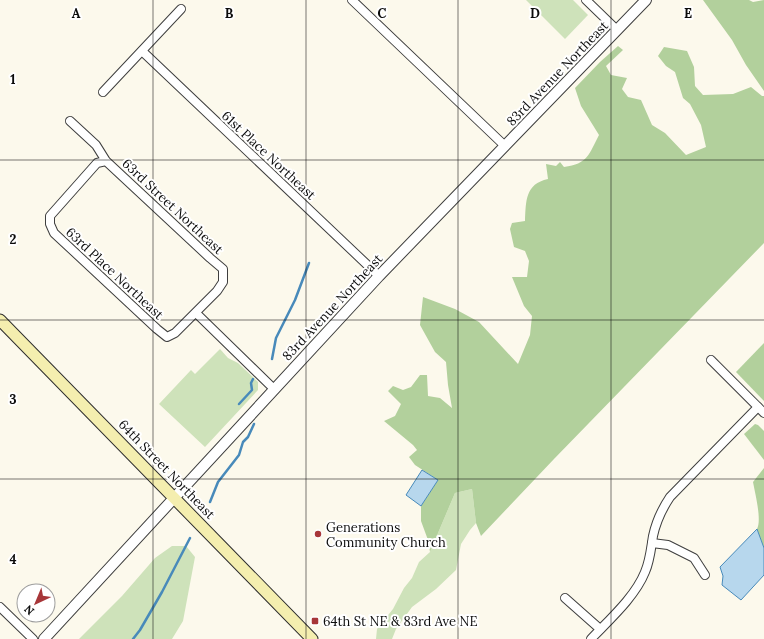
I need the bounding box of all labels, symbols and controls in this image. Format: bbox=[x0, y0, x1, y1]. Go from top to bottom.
text: A bbox=[72, 5, 81, 22]
text: B bbox=[225, 5, 234, 22]
text: C bbox=[378, 5, 387, 22]
text: D bbox=[530, 5, 540, 22]
text: E bbox=[684, 5, 692, 22]
street label: 83rd Avenue Northeast bbox=[503, 17, 612, 129]
text: 1 bbox=[10, 71, 16, 88]
street label: 61st Place Northeast bbox=[218, 107, 319, 203]
street label: 63rd Street Northeast bbox=[118, 155, 227, 258]
street label: 63rd Place Northeast bbox=[62, 224, 167, 323]
text: 2 bbox=[10, 231, 17, 248]
street label: 83rd Avenue Northeast bbox=[279, 251, 386, 364]
text: 3 bbox=[9, 391, 17, 408]
street label: 64th Street Northeast bbox=[115, 416, 219, 523]
place label: Generations Community Church bbox=[326, 519, 446, 551]
marker: Generations Community Church bbox=[313, 529, 323, 539]
text: 4 bbox=[9, 551, 17, 568]
north arrow bbox=[16, 583, 56, 623]
text: N bbox=[21, 602, 37, 618]
place label: 64th St NE & 83rd Ave NE bbox=[323, 613, 478, 630]
marker: 64th St NE & 83rd Ave NE bbox=[310, 616, 320, 626]

